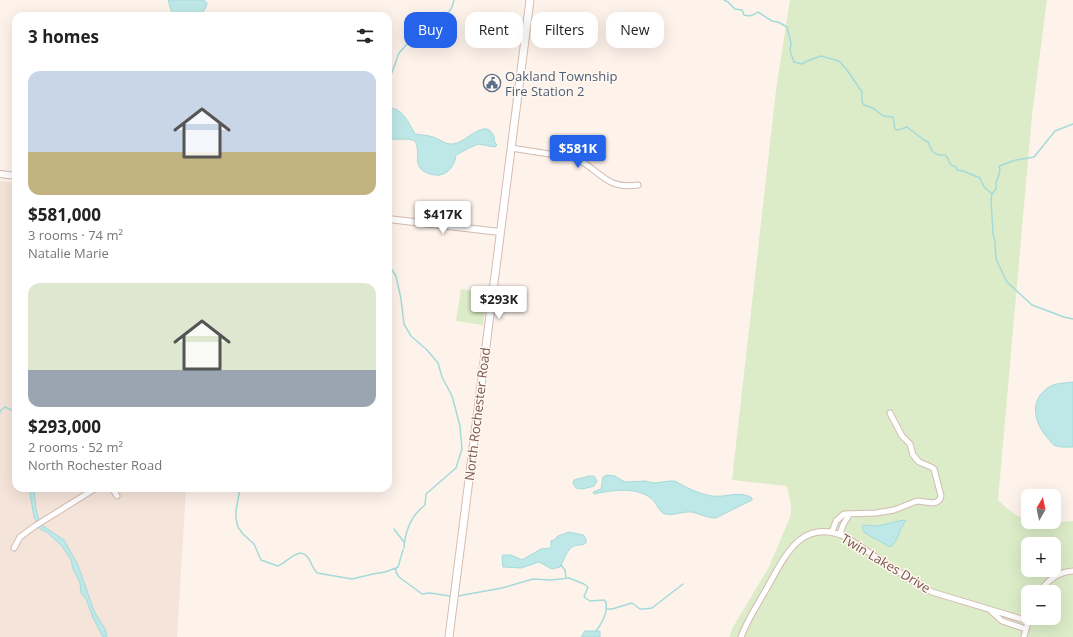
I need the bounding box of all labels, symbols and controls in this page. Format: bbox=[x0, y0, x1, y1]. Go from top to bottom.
chip: Buy bbox=[404, 12, 457, 48]
chip: Rent bbox=[465, 12, 523, 48]
chip: Filters bbox=[531, 12, 598, 48]
chip: New bbox=[606, 12, 664, 48]
text: 3 homes bbox=[28, 25, 99, 48]
icon: filters bbox=[354, 25, 376, 47]
place label: Oakland Township Fire Station 2 bbox=[505, 67, 617, 100]
public building icon: Oakland Township Fire Station 2 bbox=[482, 73, 502, 93]
icon: home bbox=[166, 97, 238, 169]
pin: $581K bbox=[550, 135, 606, 169]
text: $581K bbox=[559, 139, 597, 157]
pin: $417K bbox=[415, 201, 471, 235]
text: $581,000 bbox=[28, 203, 101, 226]
text: $417K bbox=[424, 205, 462, 223]
text: 3 rooms · 74 m² bbox=[28, 226, 123, 244]
text: Natalie Marie bbox=[28, 244, 109, 262]
pin: $293K bbox=[471, 286, 527, 320]
text: $293K bbox=[480, 290, 518, 308]
icon: home bbox=[166, 309, 238, 381]
street label: North Rochester Road bbox=[460, 346, 494, 482]
text: $293,000 bbox=[28, 415, 101, 438]
text: 2 rooms · 52 m² bbox=[28, 438, 123, 456]
text: North Rochester Road bbox=[28, 456, 162, 474]
north arrow bbox=[1021, 489, 1061, 529]
map controls bbox=[1021, 489, 1061, 625]
street label: Twin Lakes Drive bbox=[838, 529, 934, 597]
button: + bbox=[1021, 537, 1061, 577]
button: − bbox=[1021, 585, 1061, 625]

